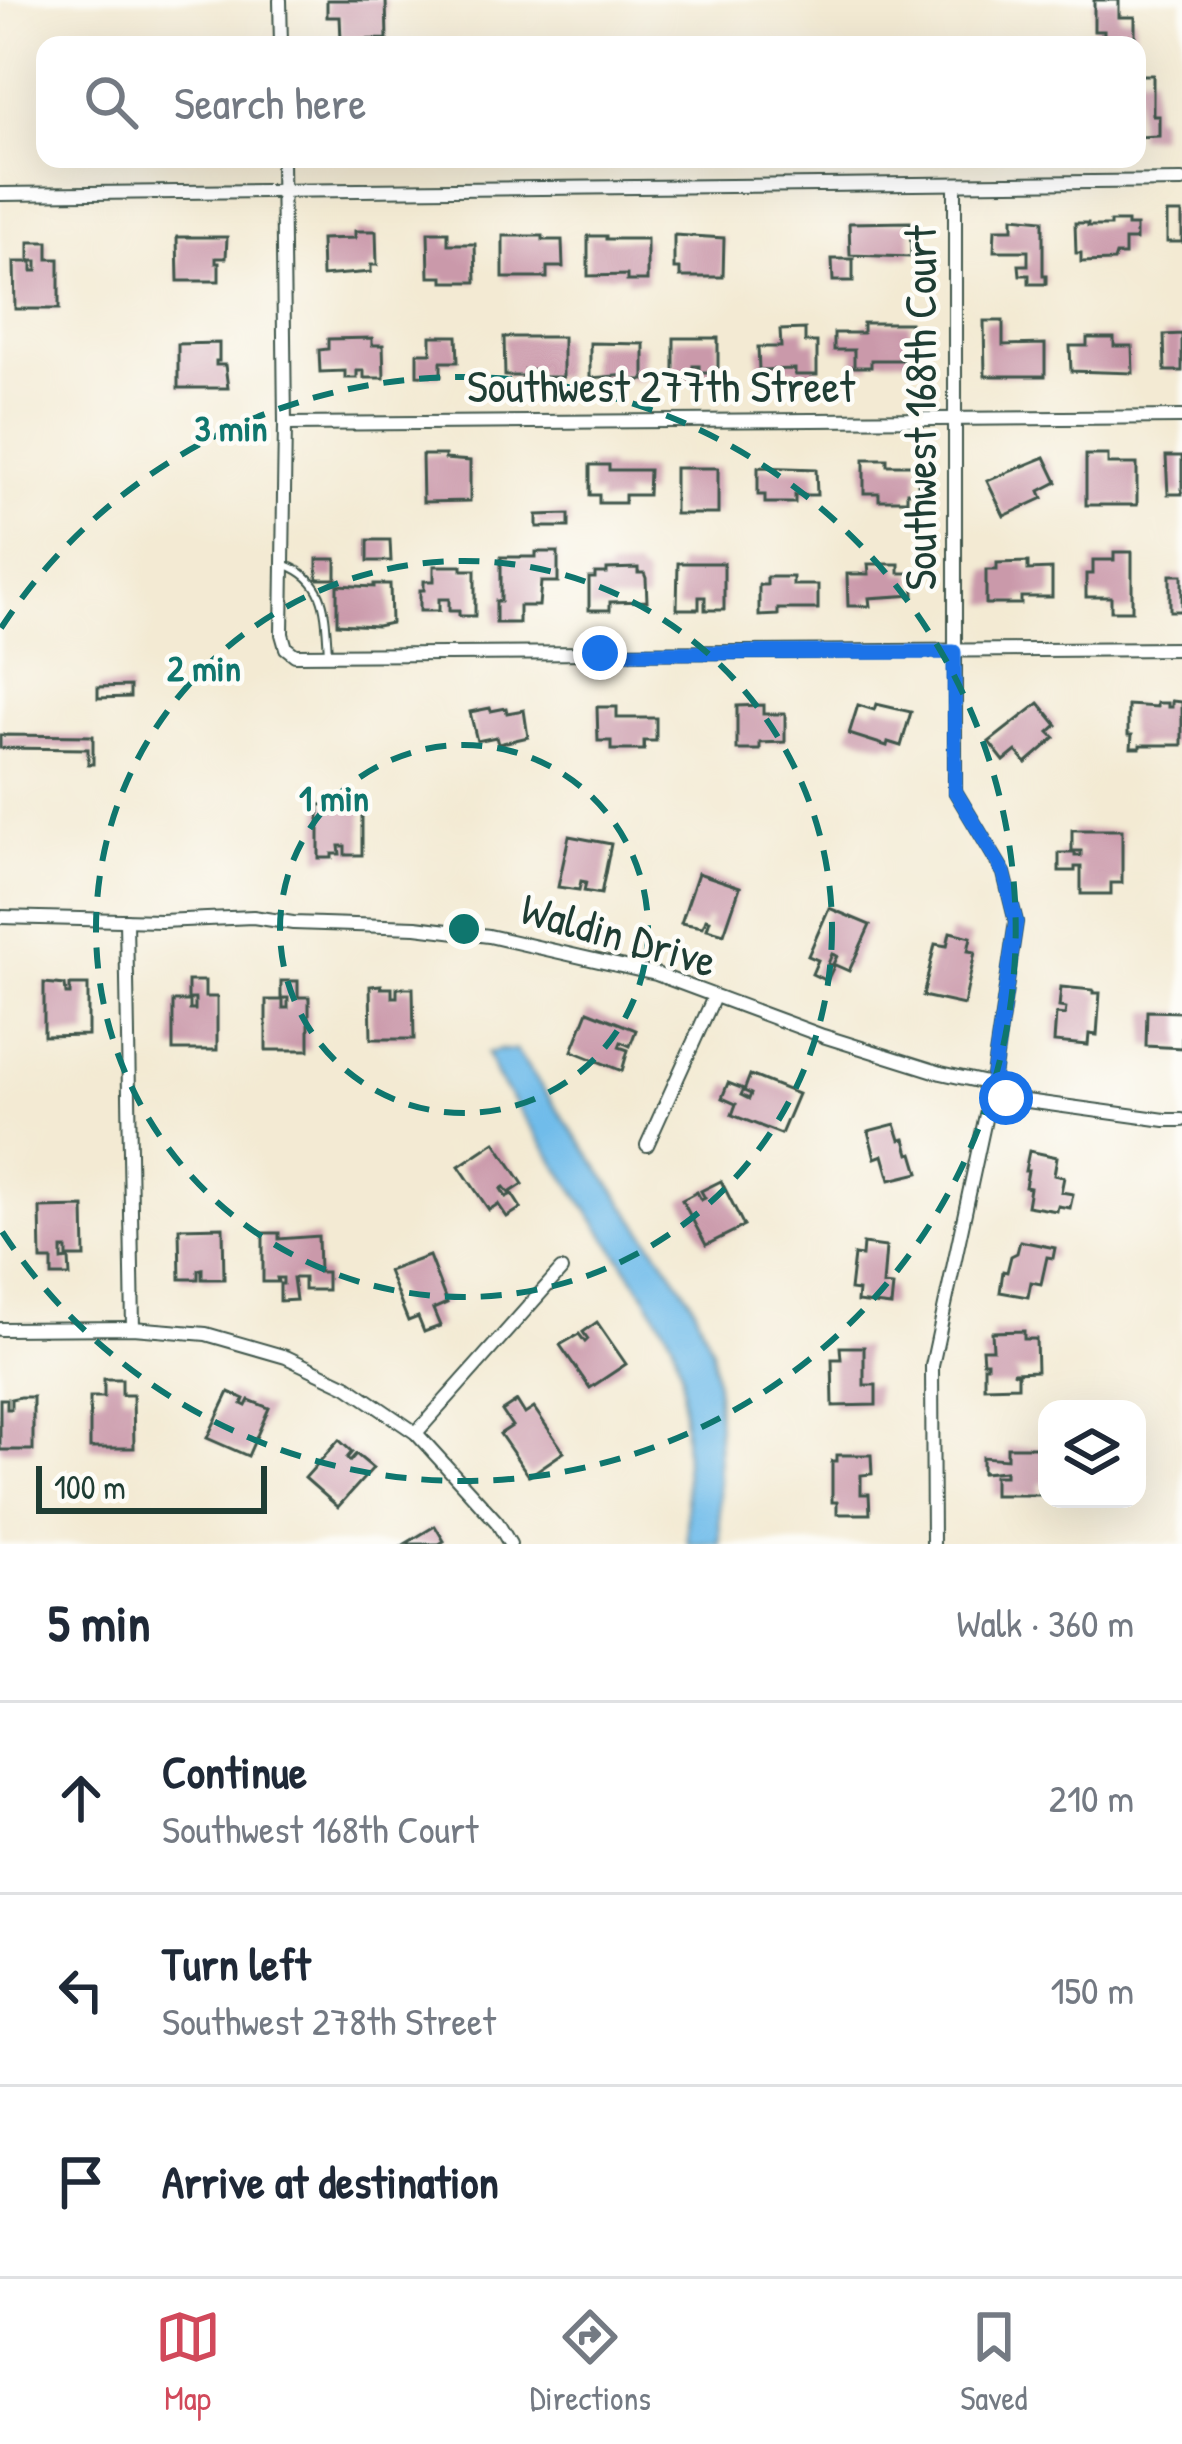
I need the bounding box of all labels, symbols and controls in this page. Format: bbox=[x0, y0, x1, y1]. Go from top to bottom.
search box bbox=[36, 36, 1146, 168]
icon: search bbox=[78, 69, 144, 135]
text: Search here bbox=[174, 72, 366, 133]
street label: Southwest 168th Court bbox=[889, 225, 950, 591]
street label: Southwest 277th Street bbox=[467, 355, 856, 416]
text: 3 min bbox=[194, 403, 268, 452]
route end bbox=[573, 626, 627, 680]
text: 2 min bbox=[167, 643, 241, 692]
text: 1 min bbox=[299, 773, 369, 822]
street label: Waldin Drive bbox=[514, 877, 724, 991]
centre of rings bbox=[443, 908, 485, 950]
route start bbox=[979, 1071, 1033, 1125]
map controls bbox=[1038, 1400, 1146, 1508]
button: layers bbox=[1038, 1400, 1146, 1508]
scale bar bbox=[36, 1460, 267, 1513]
text: 100 m bbox=[54, 1465, 126, 1509]
text: 5 min bbox=[48, 1588, 150, 1657]
text: Walk · 360 m bbox=[956, 1596, 1134, 1649]
text: Continue bbox=[162, 1741, 307, 1802]
icon: ahead bbox=[48, 1765, 114, 1831]
text: 210 m bbox=[1049, 1771, 1134, 1824]
text: Southwest 168th Court bbox=[162, 1802, 479, 1855]
text: Turn left bbox=[162, 1933, 311, 1994]
icon: left bbox=[48, 1957, 114, 2023]
text: 150 m bbox=[1050, 1963, 1134, 2016]
text: Southwest 278th Street bbox=[162, 1994, 496, 2047]
icon: arrive bbox=[48, 2149, 114, 2215]
text: Arrive at destination bbox=[162, 2151, 499, 2212]
tab: Map bbox=[155, 2304, 221, 2420]
tab: Directions bbox=[530, 2304, 651, 2420]
tab: Saved bbox=[960, 2304, 1027, 2420]

